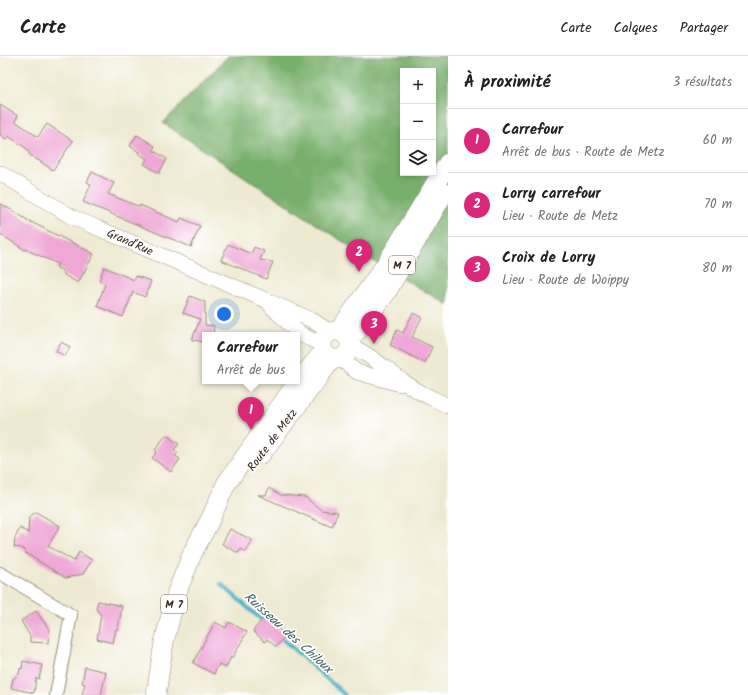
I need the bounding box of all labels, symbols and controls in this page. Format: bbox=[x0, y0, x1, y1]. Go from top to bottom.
text: Carte bbox=[20, 13, 66, 43]
text: Carte bbox=[560, 17, 592, 39]
text: Calques bbox=[614, 17, 658, 39]
text: Partager bbox=[680, 17, 728, 39]
map controls bbox=[400, 68, 436, 176]
button: + bbox=[400, 68, 436, 104]
text: À proximité bbox=[464, 69, 551, 96]
text: 3 résultats bbox=[673, 72, 732, 93]
button: − bbox=[400, 104, 436, 140]
text: Carrefour bbox=[502, 118, 563, 142]
text: 1 bbox=[475, 130, 479, 151]
text: 60 m bbox=[703, 130, 732, 151]
button: layers bbox=[400, 140, 436, 176]
text: Arrêt de bus · Route de Metz bbox=[502, 142, 664, 163]
text: Lorry carrefour bbox=[502, 182, 601, 206]
text: 2 bbox=[473, 194, 481, 215]
text: 70 m bbox=[704, 194, 732, 215]
text: Lieu · Route de Metz bbox=[502, 206, 618, 227]
street label: Grand'Rue bbox=[103, 224, 157, 261]
pin: 2 bbox=[346, 239, 372, 272]
text: Croix de Lorry bbox=[502, 246, 595, 270]
road number: M 7 bbox=[389, 256, 415, 274]
text: 3 bbox=[473, 258, 481, 279]
text: 80 m bbox=[702, 258, 732, 279]
text: Lieu · Route de Woippy bbox=[502, 270, 629, 291]
your location bbox=[214, 304, 234, 324]
pin: 3 bbox=[361, 311, 387, 344]
popup bbox=[202, 332, 300, 384]
text: Carrefour bbox=[217, 336, 278, 360]
text: Arrêt de bus bbox=[217, 360, 285, 381]
pin: 1 bbox=[238, 397, 264, 430]
street label: Route de Metz bbox=[243, 405, 302, 476]
water label: Ruisseau des Chiloux bbox=[239, 587, 339, 680]
road number: M 7 bbox=[161, 595, 187, 613]

